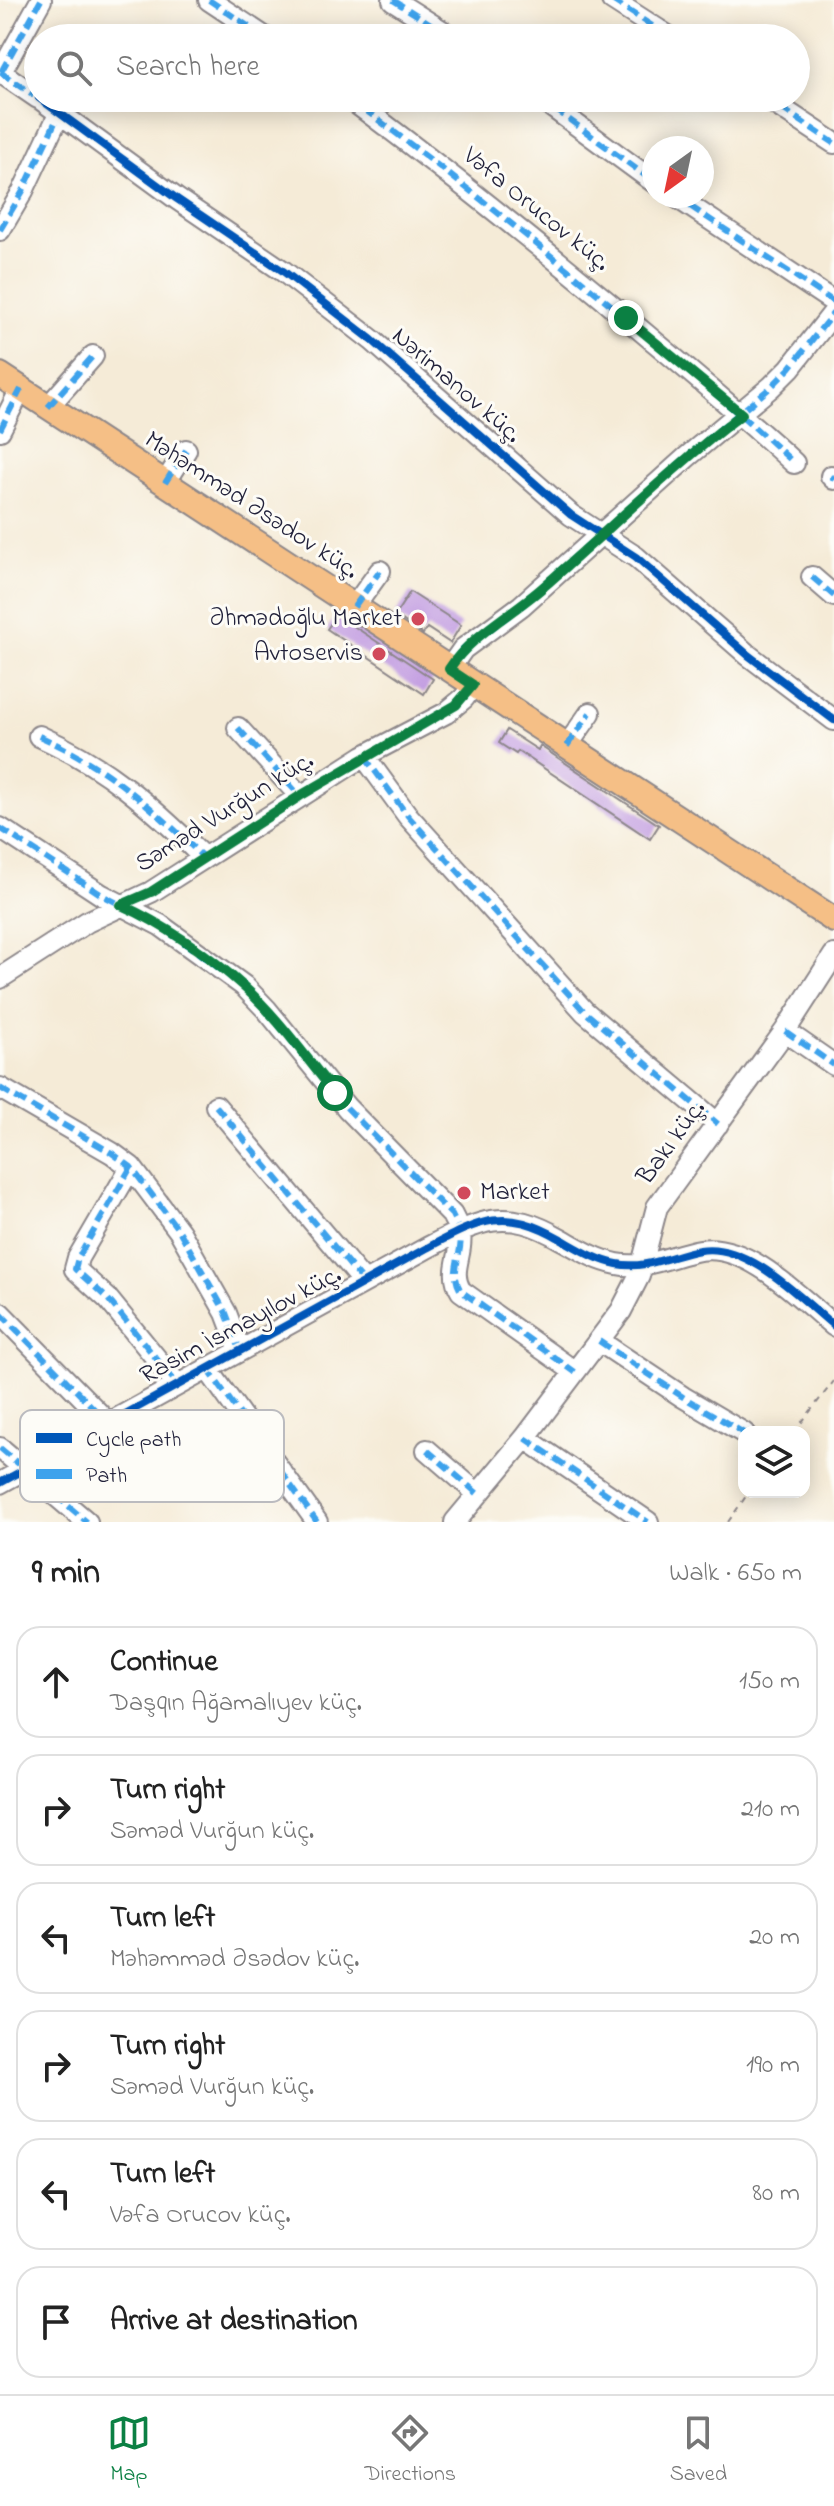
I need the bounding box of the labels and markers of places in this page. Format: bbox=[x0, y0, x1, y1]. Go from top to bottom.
place label: Əhmədoğlu Market bbox=[209, 600, 402, 638]
marker: Əhmədoğlu Market bbox=[409, 610, 427, 628]
place label: Avtoservis bbox=[254, 635, 363, 673]
marker: Avtoservis bbox=[370, 645, 388, 663]
place label: Market bbox=[480, 1174, 550, 1212]
marker: Market bbox=[455, 1184, 473, 1202]

